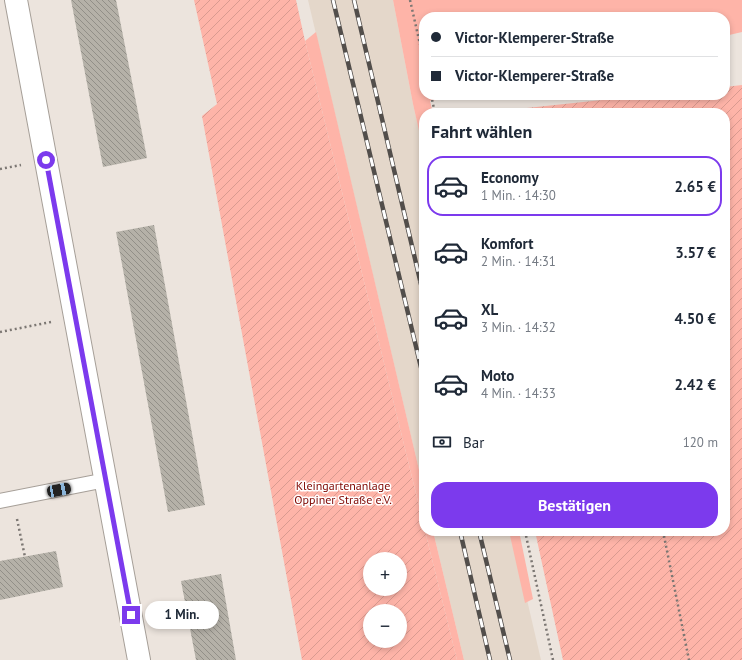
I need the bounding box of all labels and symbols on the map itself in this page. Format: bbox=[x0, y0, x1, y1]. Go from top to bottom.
route start bbox=[37, 151, 55, 169]
park label: Kleingartenanlage Oppiner Straße e.V. bbox=[294, 478, 392, 507]
car bbox=[46, 482, 72, 498]
callout: 1 Min. bbox=[145, 601, 219, 629]
route end bbox=[122, 606, 140, 624]

